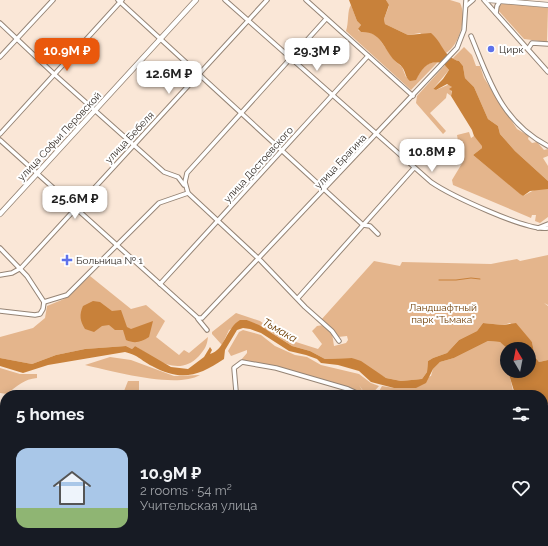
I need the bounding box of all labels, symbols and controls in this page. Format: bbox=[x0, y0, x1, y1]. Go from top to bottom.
pin: 10.9M ₽ bbox=[30, 38, 104, 72]
pin: 29.3M ₽ bbox=[280, 38, 354, 72]
text: 10.9M ₽ bbox=[44, 43, 90, 58]
text: 29.3M ₽ bbox=[293, 43, 341, 58]
marker: Цирк bbox=[486, 44, 496, 54]
place label: Цирк bbox=[499, 44, 524, 55]
pin: 12.6M ₽ bbox=[132, 61, 206, 95]
text: 12.6M ₽ bbox=[146, 66, 192, 81]
street label: улица Софьи Перовской bbox=[16, 90, 103, 183]
street label: улица Бебеля bbox=[103, 109, 156, 165]
street label: улица Достоевского bbox=[221, 124, 295, 204]
street label: улица Брагина bbox=[312, 132, 368, 191]
pin: 10.8M ₽ bbox=[395, 139, 469, 173]
text: 10.8M ₽ bbox=[408, 144, 456, 159]
pin: 25.6M ₽ bbox=[38, 186, 112, 220]
text: 25.6M ₽ bbox=[51, 191, 99, 206]
marker: Больница № 1 bbox=[61, 254, 73, 266]
place label: Больница № 1 bbox=[76, 255, 144, 266]
park label: Ландшафтный парк "Тьмака" bbox=[409, 302, 477, 325]
water label: Тьмака bbox=[260, 315, 300, 346]
north arrow bbox=[500, 342, 536, 378]
map controls bbox=[500, 342, 536, 378]
icon: filters bbox=[510, 403, 532, 425]
text: 5 homes bbox=[16, 404, 84, 424]
text: 10.9M ₽ bbox=[140, 463, 201, 483]
icon: home bbox=[48, 464, 96, 512]
icon: heart bbox=[510, 477, 532, 499]
text: 2 rooms · 54 m² bbox=[140, 483, 232, 498]
text: Учительская улица bbox=[140, 498, 257, 513]

